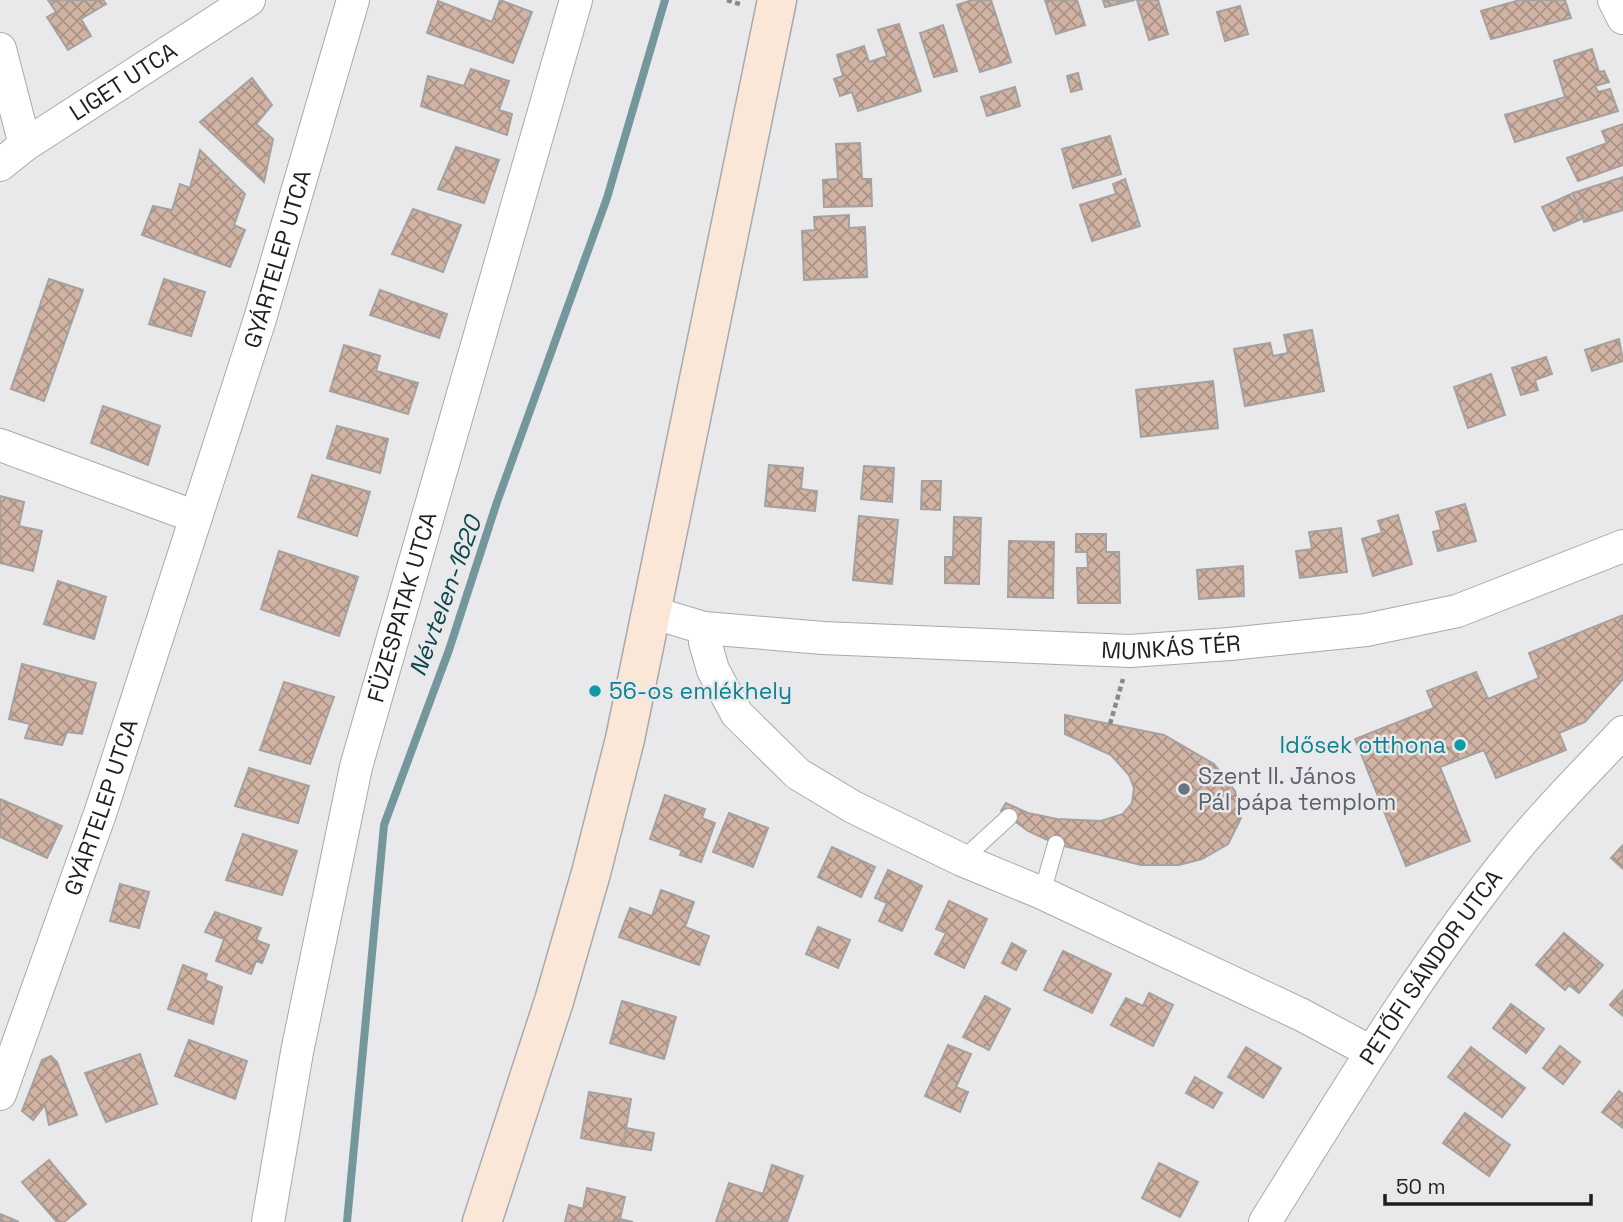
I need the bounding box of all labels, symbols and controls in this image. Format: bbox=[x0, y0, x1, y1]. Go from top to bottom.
street label: LIGET UTCA bbox=[64, 36, 183, 127]
street label: GYÁRTELEP UTCA bbox=[237, 166, 318, 352]
street label: FÜZESPATAK UTCA bbox=[360, 508, 443, 706]
water label: Névtelen-1620 bbox=[402, 509, 489, 680]
street label: MUNKÁS TÉR bbox=[1101, 628, 1242, 666]
place label: 56-os emlékhely bbox=[609, 676, 792, 706]
marker: 56-os emlékhely bbox=[587, 683, 603, 699]
street label: GYÁRTELEP UTCA bbox=[57, 715, 145, 900]
place label: Idősek otthona bbox=[1280, 730, 1446, 760]
marker: Idősek otthona bbox=[1452, 737, 1468, 753]
place label: Szent II. János Pál pápa templom bbox=[1198, 761, 1396, 817]
marker: Szent II. János Pál pápa templom bbox=[1176, 781, 1192, 797]
street label: PETŐFI SÁNDOR UTCA bbox=[1352, 863, 1509, 1070]
scale bar bbox=[1385, 1162, 1592, 1206]
text: 50 m bbox=[1396, 1173, 1446, 1200]

